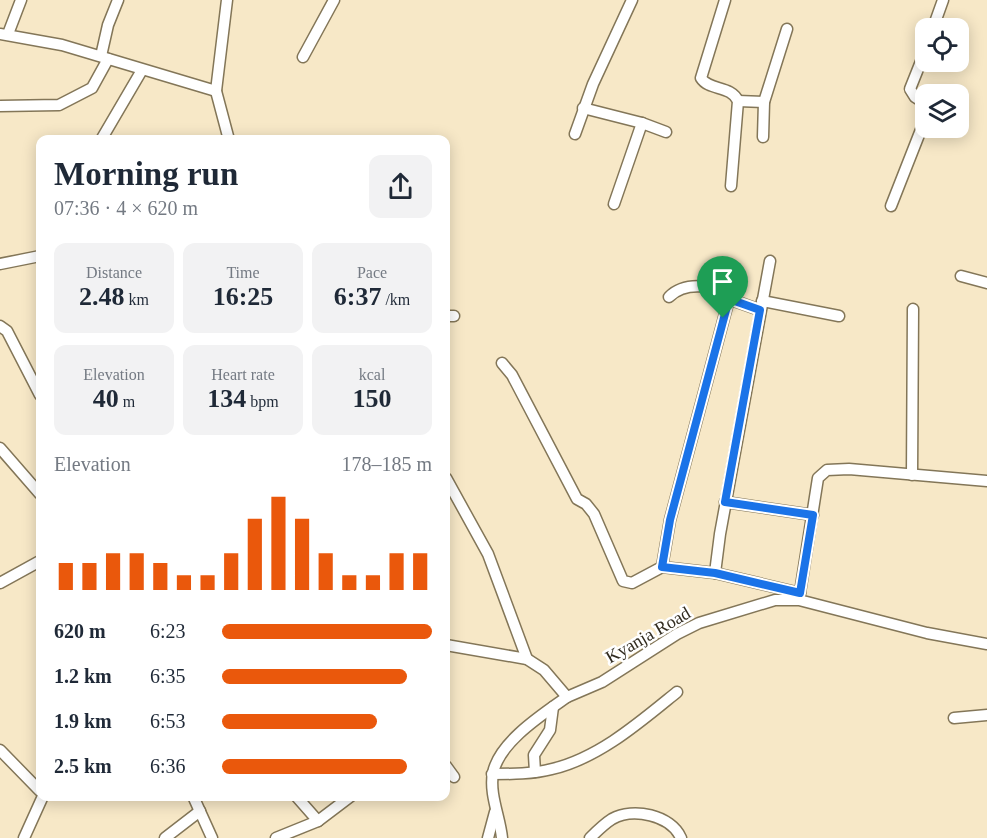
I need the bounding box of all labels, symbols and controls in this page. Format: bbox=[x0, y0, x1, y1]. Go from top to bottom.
map controls bbox=[915, 18, 969, 138]
button: locate bbox=[915, 18, 969, 72]
button: layers bbox=[915, 84, 969, 138]
button: share bbox=[369, 155, 432, 218]
text: Morning run bbox=[54, 156, 238, 192]
text: 07:36 · 4 × 620 m bbox=[54, 197, 198, 219]
pin bbox=[697, 256, 748, 318]
text: Distance bbox=[86, 264, 142, 281]
text: Time bbox=[226, 264, 260, 281]
text: Pace bbox=[357, 264, 387, 281]
icon: arrive bbox=[706, 265, 739, 298]
text: 2.48 bbox=[79, 282, 125, 311]
text: 16:25 bbox=[213, 282, 273, 311]
text: 6:37 bbox=[334, 282, 381, 311]
text: km bbox=[125, 291, 149, 308]
text: /km bbox=[381, 291, 410, 308]
text: Elevation bbox=[83, 366, 145, 383]
text: Heart rate bbox=[211, 366, 275, 383]
text: kcal bbox=[359, 366, 385, 383]
text: 40 bbox=[93, 384, 119, 413]
text: 134 bbox=[207, 384, 246, 413]
text: 150 bbox=[353, 384, 392, 413]
text: m bbox=[119, 393, 135, 410]
text: bpm bbox=[246, 393, 279, 410]
text: Elevation bbox=[54, 453, 131, 475]
text: 178–185 m bbox=[341, 453, 432, 475]
street label: Kyanja Road bbox=[602, 603, 694, 667]
text: 620 m bbox=[54, 620, 106, 642]
text: 6:23 bbox=[150, 620, 186, 642]
text: 1.2 km bbox=[54, 665, 112, 687]
text: 6:35 bbox=[150, 665, 186, 687]
text: 1.9 km bbox=[54, 710, 112, 732]
text: 6:53 bbox=[150, 710, 186, 732]
text: 2.5 km bbox=[54, 755, 112, 777]
text: 6:36 bbox=[150, 755, 186, 777]

